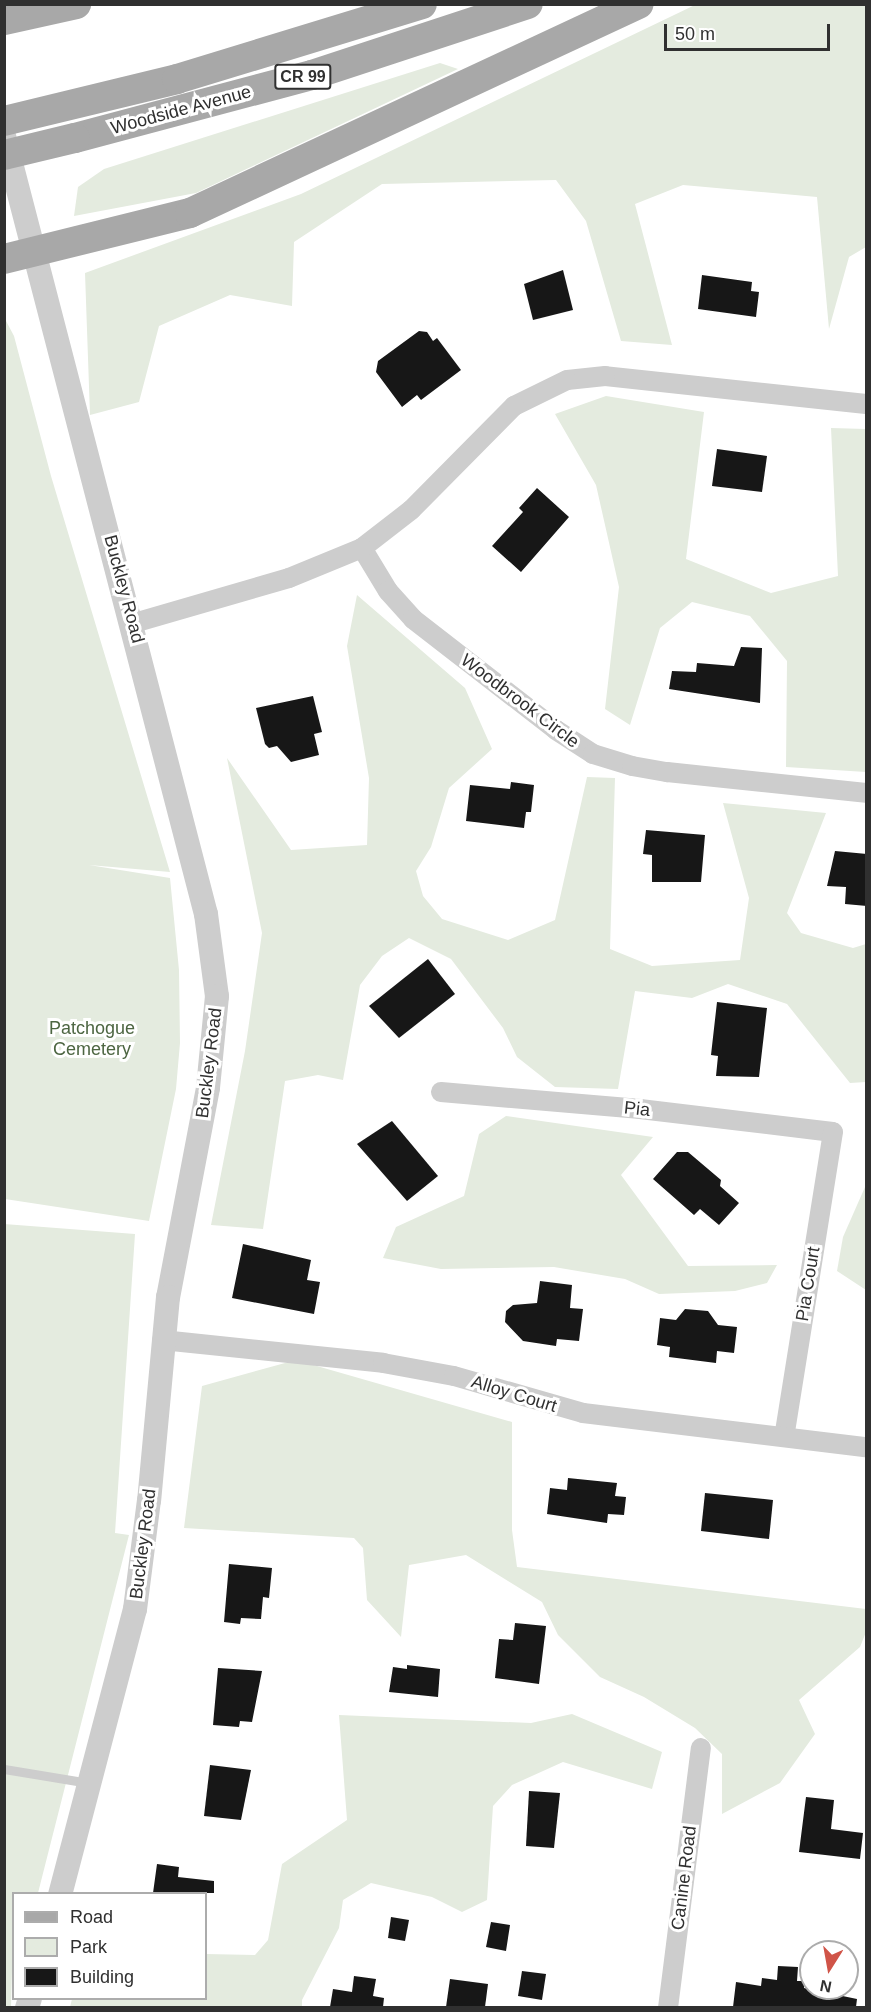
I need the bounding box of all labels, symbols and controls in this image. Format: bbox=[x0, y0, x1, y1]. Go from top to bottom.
scale bar bbox=[667, 12, 834, 50]
text: 50 m bbox=[675, 24, 715, 44]
road number: CR 99 bbox=[273, 64, 333, 90]
street label: Woodside Avenue bbox=[108, 81, 254, 139]
street label: Buckley Road bbox=[99, 533, 149, 645]
street label: Woodbrook Circle bbox=[457, 649, 583, 753]
street label: Buckley Road bbox=[192, 1007, 226, 1119]
park label: Patchogue Cemetery bbox=[49, 1018, 135, 1060]
street label: Pia bbox=[623, 1097, 651, 1121]
street label: Pia Court bbox=[791, 1245, 825, 1323]
street label: Alloy Court bbox=[469, 1371, 559, 1417]
street label: Buckley Road bbox=[126, 1488, 160, 1600]
street label: Canine Road bbox=[667, 1825, 701, 1931]
legend bbox=[12, 1892, 207, 2000]
text: Road bbox=[70, 1907, 113, 1927]
text: Park bbox=[70, 1937, 107, 1957]
north arrow bbox=[799, 1940, 859, 2000]
text: Building bbox=[70, 1967, 134, 1987]
text: N bbox=[819, 1977, 833, 1996]

